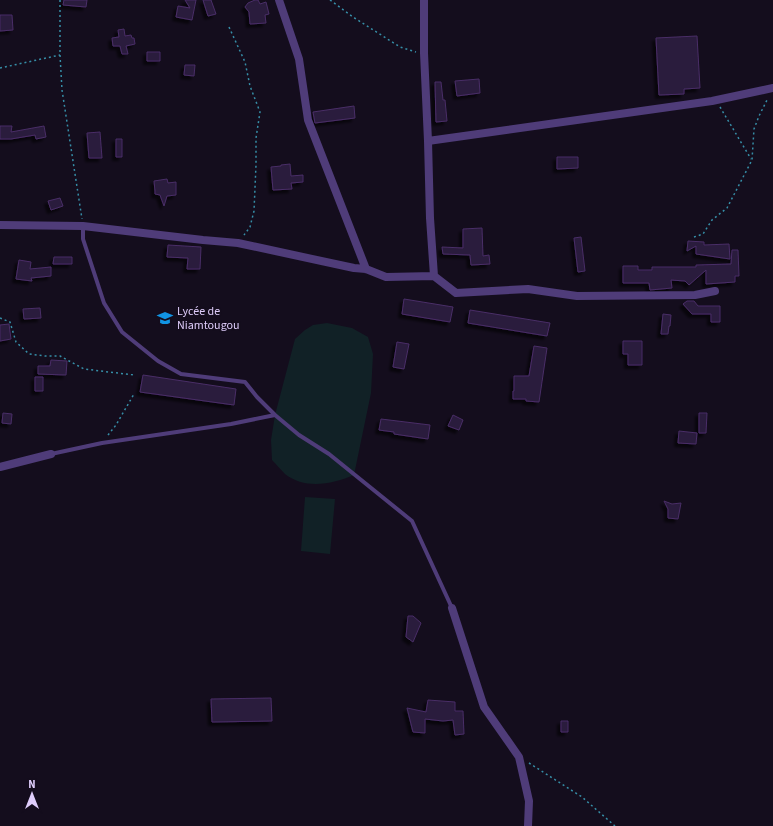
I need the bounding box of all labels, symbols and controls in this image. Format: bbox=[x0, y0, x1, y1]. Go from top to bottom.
place label: Lycée de Niamtougou bbox=[177, 303, 240, 334]
school or university icon: Lycée de Niamtougou bbox=[156, 309, 174, 327]
north arrow bbox=[12, 774, 52, 814]
text: N bbox=[28, 777, 36, 792]

